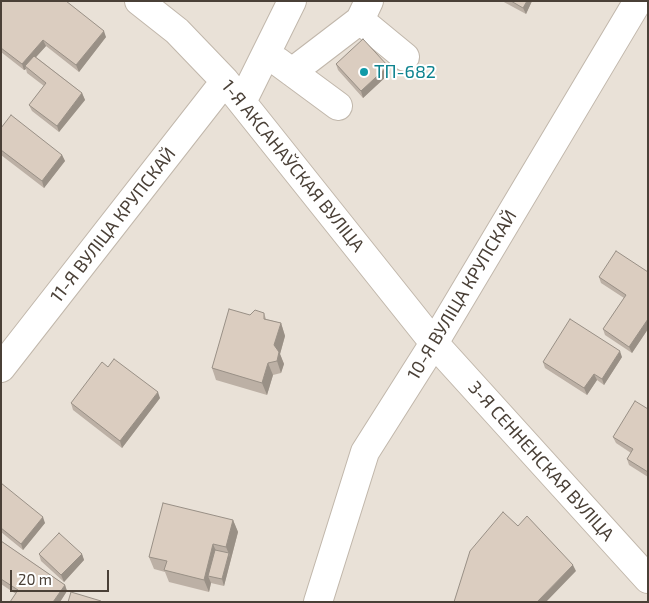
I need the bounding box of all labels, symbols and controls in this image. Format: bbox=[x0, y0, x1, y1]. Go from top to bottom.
place label: ТП-682 bbox=[374, 61, 436, 83]
marker: ТП-682 bbox=[358, 66, 370, 78]
street label: 1-Я АКСАНАЎСКАЯ ВУЛІЦА bbox=[217, 76, 369, 256]
street label: 11-Я ВУЛІЦА КРУПСКАЙ bbox=[46, 143, 180, 307]
street label: 10-Я ВУЛІЦА КРУПСКАЙ bbox=[403, 206, 521, 384]
street label: 3-Я СЕННЕНСКАЯ ВУЛІЦА bbox=[464, 377, 618, 545]
scale bar bbox=[12, 560, 111, 592]
text: 20 m bbox=[18, 570, 52, 588]

